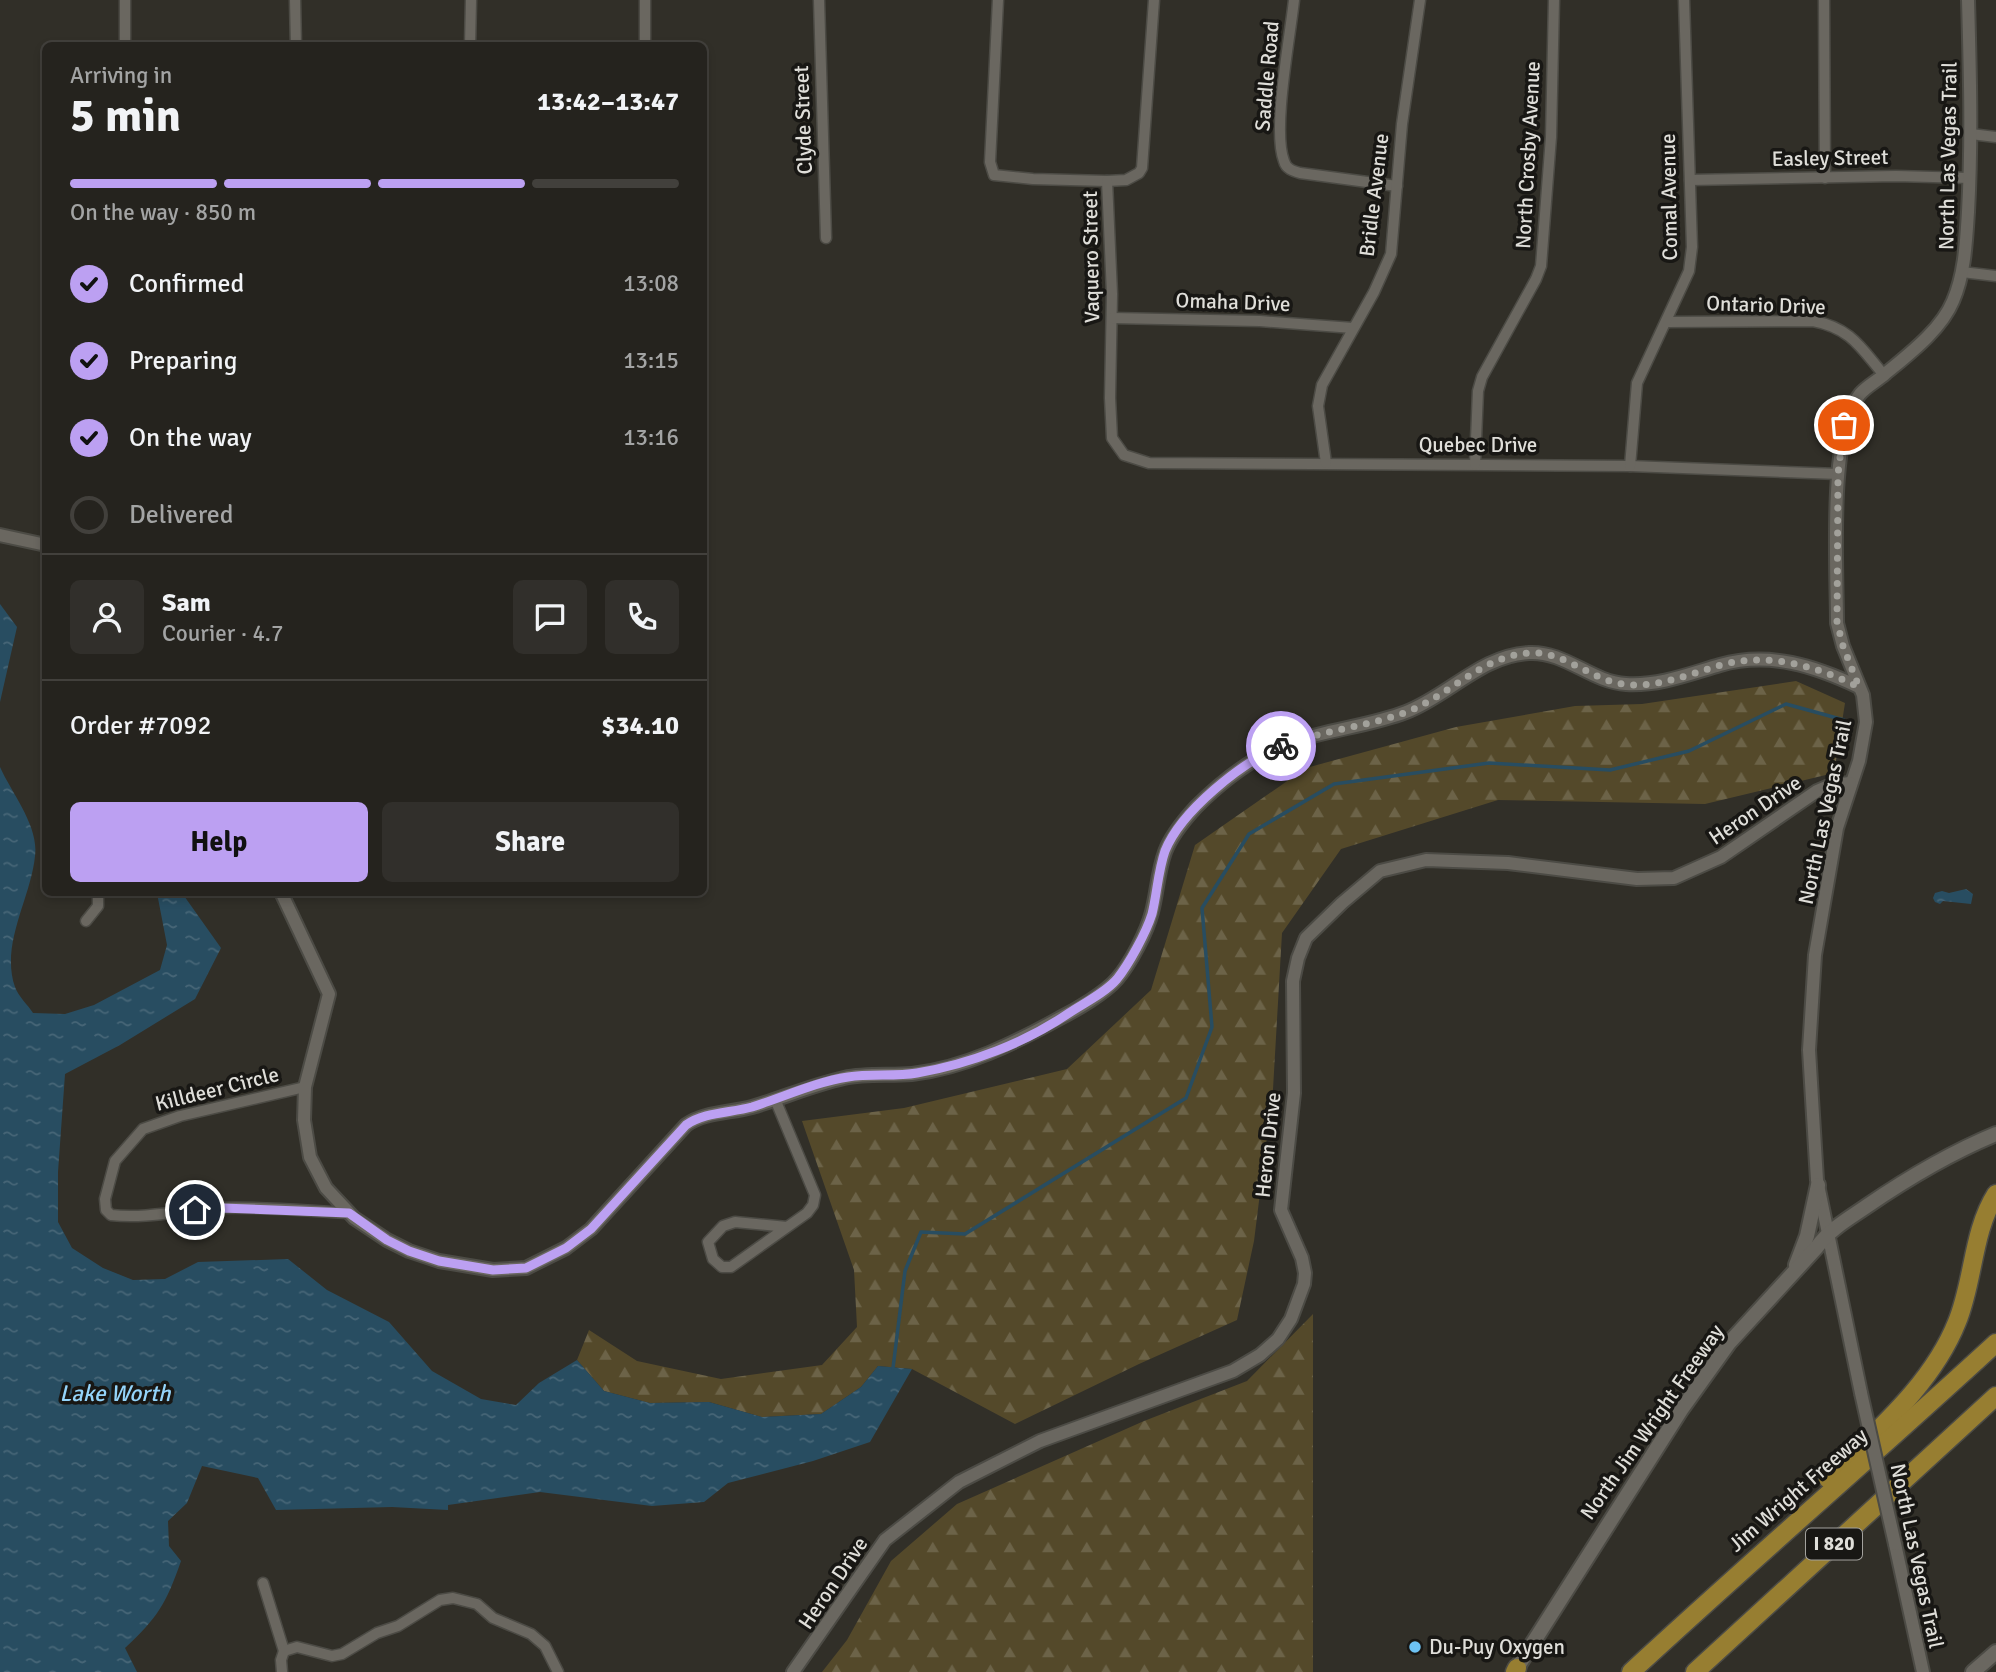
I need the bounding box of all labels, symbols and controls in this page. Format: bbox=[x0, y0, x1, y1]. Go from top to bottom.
street label: Saddle Road bbox=[1249, 20, 1285, 132]
street label: North Crosby Avenue bbox=[1510, 60, 1546, 250]
text: Arriving in bbox=[70, 61, 172, 90]
street label: North Las Vegas Trail bbox=[1933, 62, 1963, 250]
street label: Clyde Street bbox=[788, 65, 818, 175]
text: 13:42–13:47 bbox=[537, 86, 679, 118]
text: 5 min bbox=[70, 88, 181, 144]
street label: Bridle Avenue bbox=[1354, 132, 1394, 258]
street label: Comal Avenue bbox=[1655, 133, 1683, 261]
street label: Easley Street bbox=[1771, 144, 1889, 172]
street label: Vaquero Street bbox=[1077, 191, 1105, 323]
text: On the way · 850 m bbox=[70, 198, 256, 227]
icon: check bbox=[70, 265, 108, 303]
text: Confirmed bbox=[129, 268, 244, 300]
text: 13:08 bbox=[623, 269, 679, 298]
street label: Omaha Drive bbox=[1175, 287, 1291, 317]
street label: Ontario Drive bbox=[1706, 290, 1826, 320]
icon: check bbox=[70, 342, 108, 380]
text: Preparing bbox=[129, 345, 237, 377]
text: 13:15 bbox=[623, 346, 679, 375]
pin bbox=[1814, 395, 1874, 455]
icon: bag bbox=[1825, 406, 1863, 444]
icon: check bbox=[70, 419, 108, 457]
text: On the way bbox=[129, 422, 252, 454]
text: 13:16 bbox=[623, 423, 679, 452]
street label: Quebec Drive bbox=[1419, 432, 1537, 458]
text: Delivered bbox=[129, 499, 234, 531]
button: person bbox=[70, 580, 144, 654]
button: chat bbox=[513, 580, 587, 654]
button: phone bbox=[605, 580, 679, 654]
text: Sam bbox=[162, 587, 211, 619]
text: Courier · 4.7 bbox=[162, 619, 283, 648]
text: Order #7092 bbox=[70, 710, 211, 742]
text: $34.10 bbox=[601, 710, 679, 742]
courier bbox=[1246, 711, 1316, 781]
street label: North Las Vegas Trail bbox=[1793, 717, 1857, 907]
icon: bike bbox=[1262, 727, 1300, 765]
street label: Heron Drive bbox=[1704, 770, 1806, 850]
button: Help bbox=[70, 802, 368, 882]
button: Share bbox=[382, 802, 679, 882]
street label: Killdeer Circle bbox=[152, 1061, 282, 1117]
street label: Heron Drive bbox=[1250, 1091, 1286, 1199]
pin bbox=[165, 1180, 225, 1240]
icon: home bbox=[176, 1191, 214, 1229]
street label: North Jim Wright Freeway bbox=[1575, 1319, 1729, 1525]
water label: Lake Worth bbox=[59, 1379, 172, 1408]
street label: Jim Wright Freeway bbox=[1723, 1422, 1873, 1558]
street label: North Las Vegas Trail bbox=[1885, 1461, 1949, 1651]
road number: I 820 bbox=[1806, 1528, 1862, 1560]
street label: Heron Drive bbox=[793, 1532, 873, 1634]
place label: Du-Puy Oxygen bbox=[1429, 1634, 1565, 1660]
marker: Du-Puy Oxygen bbox=[1407, 1639, 1423, 1655]

